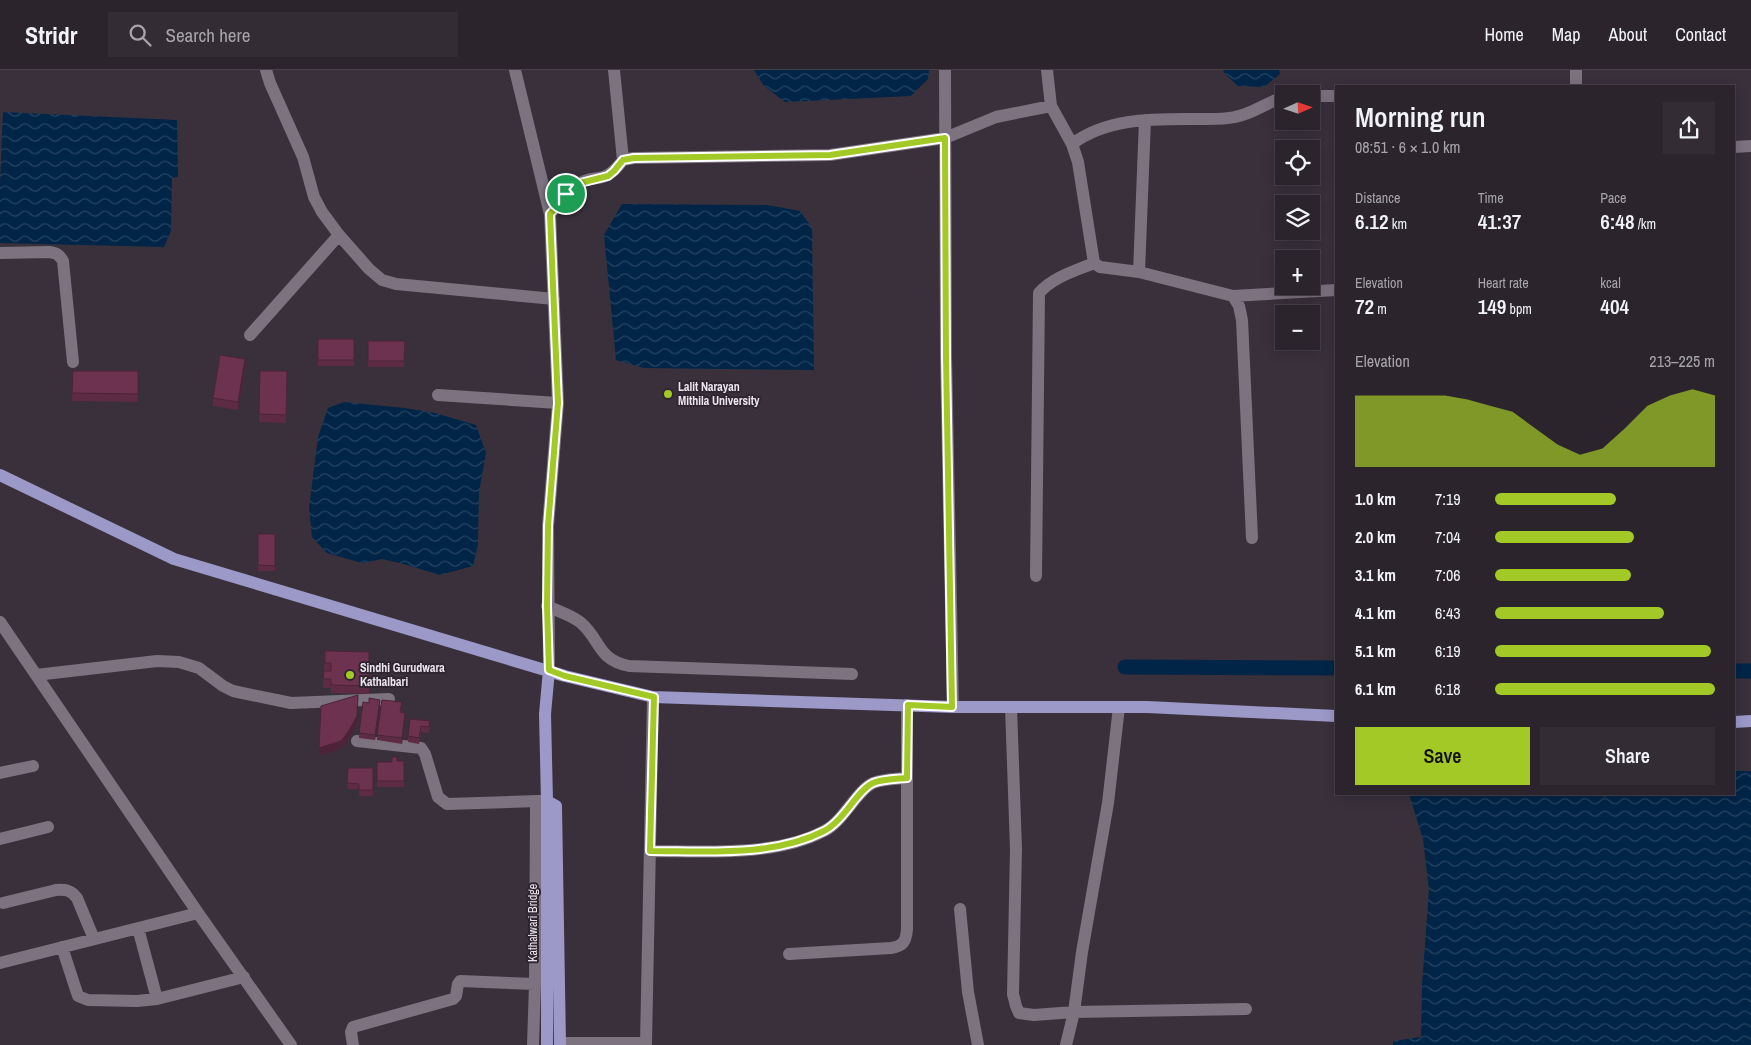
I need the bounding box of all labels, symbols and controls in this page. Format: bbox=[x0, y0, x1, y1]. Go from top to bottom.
search box bbox=[108, 12, 458, 57]
text: Stridr bbox=[25, 19, 78, 51]
icon: search bbox=[126, 21, 154, 49]
text: Search here bbox=[166, 22, 250, 48]
text: Home bbox=[1484, 22, 1524, 47]
text: Map bbox=[1552, 22, 1581, 47]
text: About bbox=[1609, 22, 1647, 47]
text: Contact bbox=[1675, 22, 1726, 47]
north arrow bbox=[1275, 85, 1320, 130]
map controls bbox=[1275, 85, 1320, 350]
text: Morning run bbox=[1355, 98, 1486, 136]
button: share bbox=[1663, 102, 1715, 154]
text: 08:51 · 6 × 1.0 km bbox=[1355, 136, 1460, 158]
button: locate bbox=[1275, 140, 1320, 185]
pin bbox=[545, 173, 587, 215]
icon: arrive bbox=[552, 180, 580, 208]
text: Distance bbox=[1355, 189, 1400, 207]
text: Time bbox=[1478, 189, 1504, 207]
text: Pace bbox=[1600, 189, 1627, 207]
button: layers bbox=[1275, 195, 1320, 240]
text: 6.12 bbox=[1355, 207, 1389, 236]
text: 41:37 bbox=[1478, 207, 1521, 236]
text: 6:48 bbox=[1600, 207, 1634, 236]
text: km bbox=[1389, 215, 1407, 233]
text: /km bbox=[1634, 215, 1656, 233]
button: + bbox=[1275, 250, 1320, 295]
text: Elevation bbox=[1355, 274, 1403, 292]
text: Heart rate bbox=[1478, 274, 1529, 292]
text: kcal bbox=[1600, 274, 1621, 292]
text: 72 bbox=[1355, 292, 1374, 321]
text: 149 bbox=[1478, 292, 1506, 321]
text: 404 bbox=[1600, 292, 1629, 321]
text: m bbox=[1374, 300, 1387, 318]
text: bpm bbox=[1506, 300, 1532, 318]
button: − bbox=[1275, 305, 1320, 350]
text: Elevation bbox=[1355, 350, 1410, 372]
text: 213–225 m bbox=[1649, 350, 1715, 372]
place label: Lalit Narayan Mithila University bbox=[678, 379, 760, 409]
marker: Lalit Narayan Mithila University bbox=[662, 388, 674, 400]
text: 1.0 km bbox=[1355, 488, 1396, 510]
text: 7:19 bbox=[1435, 488, 1461, 510]
text: 2.0 km bbox=[1355, 526, 1396, 548]
text: 7:04 bbox=[1435, 526, 1461, 548]
text: 3.1 km bbox=[1355, 564, 1396, 586]
text: 7:06 bbox=[1435, 564, 1461, 586]
text: 4.1 km bbox=[1355, 602, 1396, 624]
text: 6:43 bbox=[1435, 602, 1461, 624]
text: 5.1 km bbox=[1355, 640, 1396, 662]
text: 6:19 bbox=[1435, 640, 1461, 662]
place label: Sindhi Gurudwara Kathalbari bbox=[360, 660, 445, 690]
marker: Sindhi Gurudwara Kathalbari bbox=[344, 669, 356, 681]
text: 6.1 km bbox=[1355, 678, 1396, 700]
text: 6:18 bbox=[1435, 678, 1461, 700]
button: Save bbox=[1355, 727, 1530, 785]
button: Share bbox=[1540, 727, 1715, 785]
street label: Kathalwari Bridge bbox=[525, 884, 541, 962]

